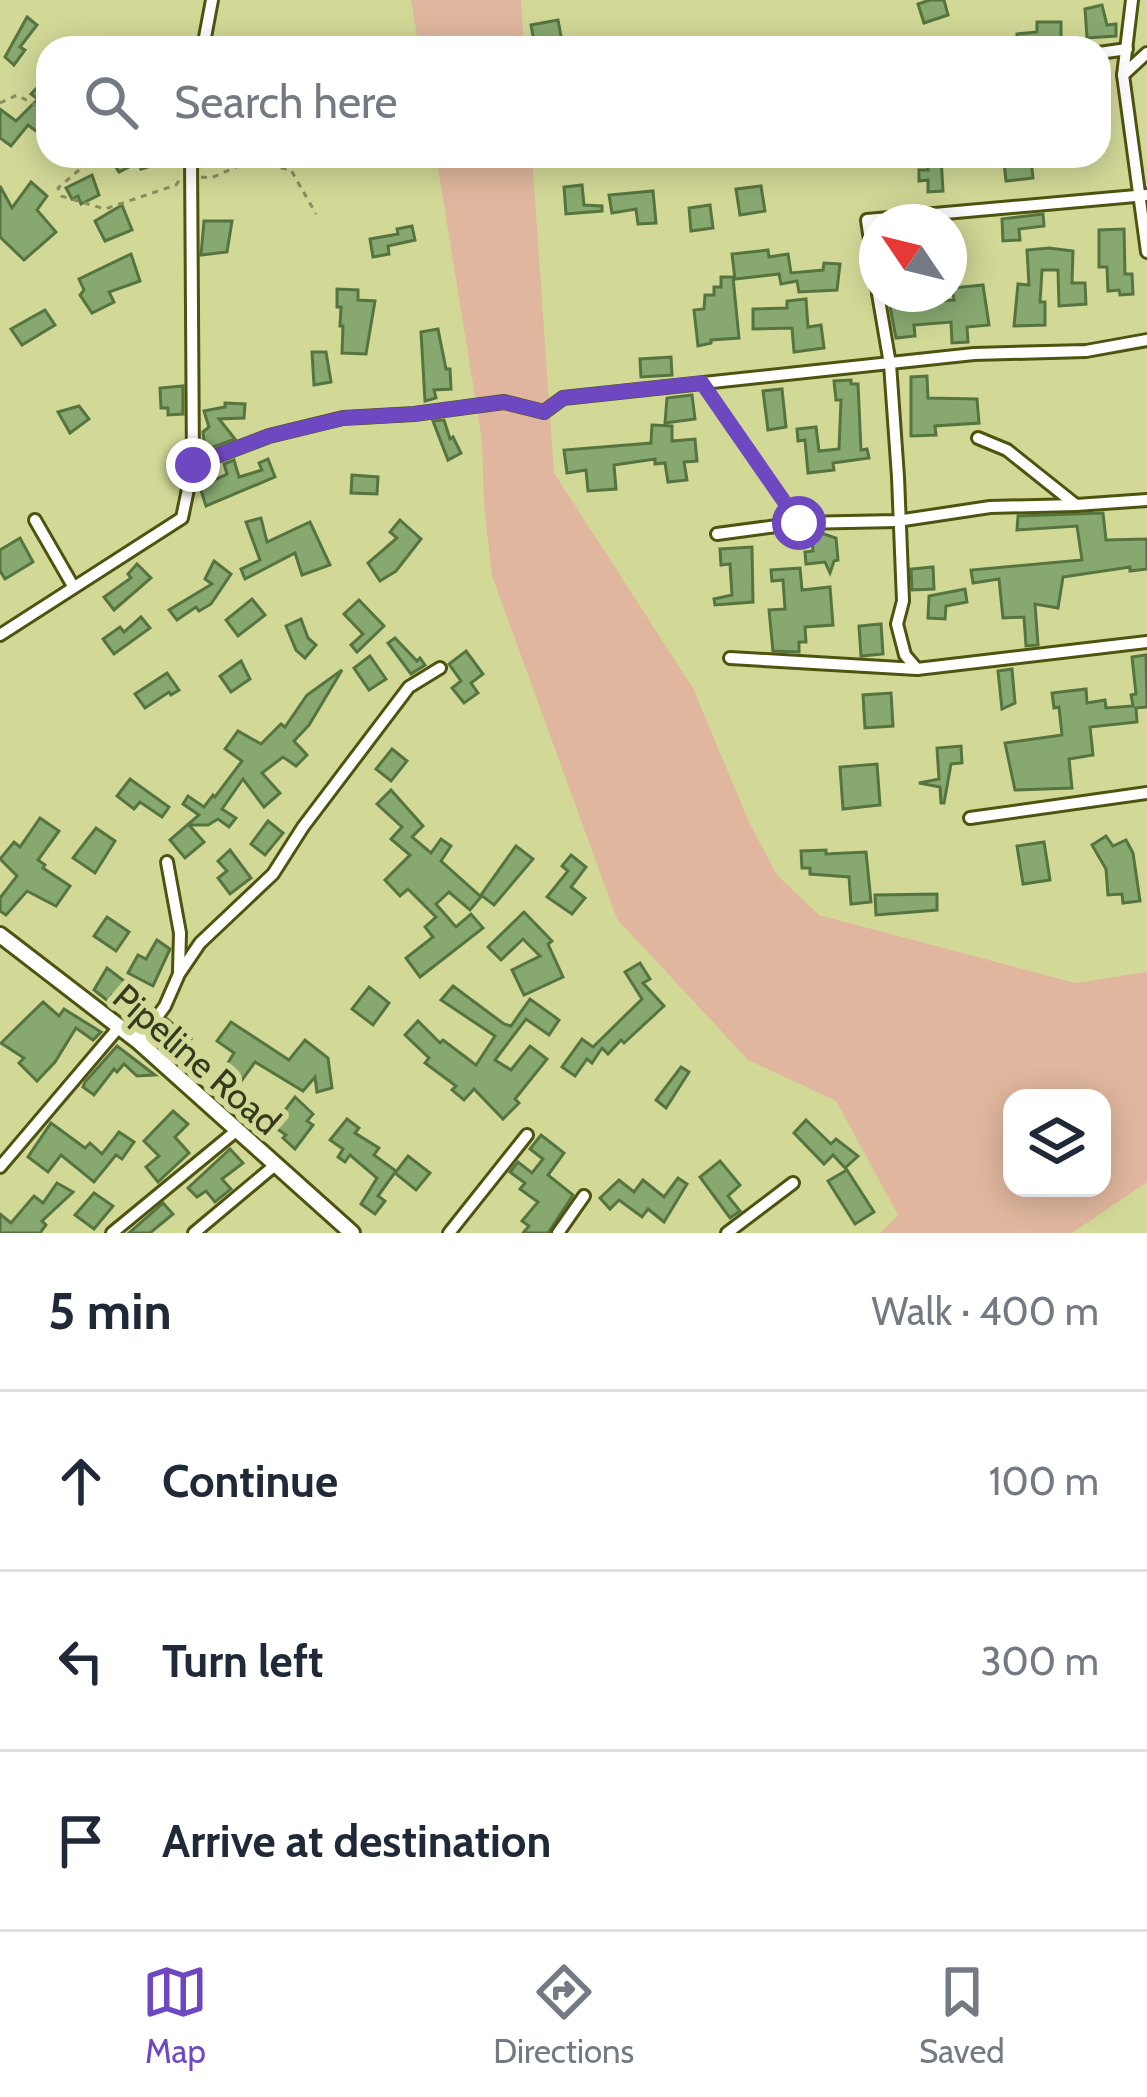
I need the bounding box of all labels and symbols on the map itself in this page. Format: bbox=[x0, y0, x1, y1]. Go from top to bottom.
north arrow bbox=[859, 204, 967, 312]
route end bbox=[166, 438, 220, 492]
route start bbox=[772, 496, 826, 550]
street label: Pipeline Road bbox=[104, 974, 290, 1144]

